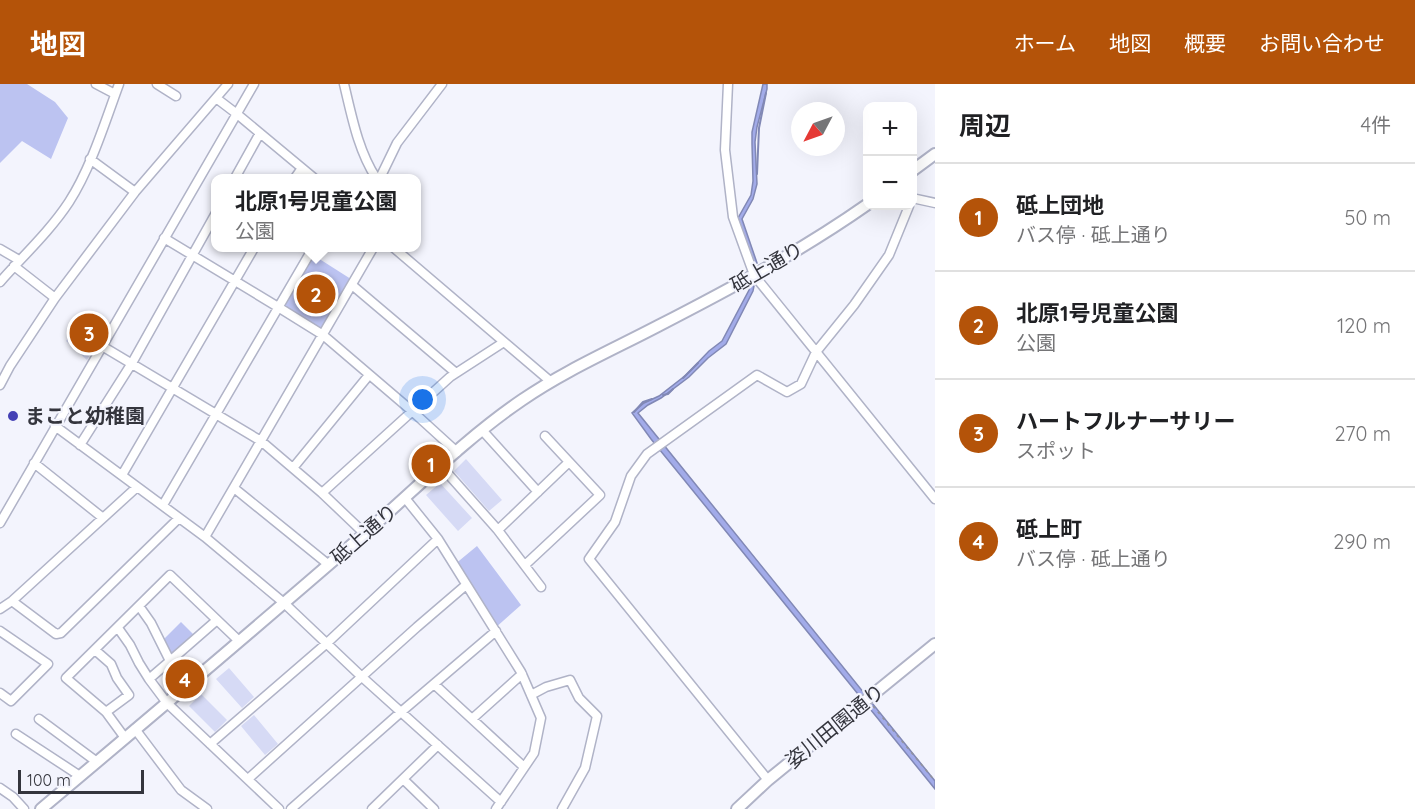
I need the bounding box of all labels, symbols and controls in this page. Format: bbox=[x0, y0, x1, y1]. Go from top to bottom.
text: 地図 bbox=[30, 26, 86, 61]
text: ホーム bbox=[1014, 30, 1076, 56]
text: 地図 bbox=[1109, 30, 1151, 56]
text: 概要 bbox=[1184, 30, 1226, 56]
text: お問い合わせ bbox=[1259, 30, 1385, 56]
north arrow bbox=[791, 102, 845, 156]
map controls bbox=[863, 102, 917, 210]
button: + bbox=[863, 102, 917, 156]
text: 周辺 bbox=[959, 109, 1011, 142]
text: 4件 bbox=[1360, 112, 1391, 137]
button: − bbox=[863, 156, 917, 210]
popup bbox=[211, 174, 421, 252]
text: 北原1号児童公園 bbox=[235, 187, 397, 215]
text: 砥上団地 bbox=[1016, 191, 1104, 219]
text: 1 bbox=[975, 205, 982, 230]
text: 50 m bbox=[1345, 205, 1391, 230]
text: 公園 bbox=[235, 218, 275, 243]
text: バス停 · 砥上通り bbox=[1016, 222, 1171, 247]
street label: 砥上通り bbox=[726, 236, 808, 297]
pin: 2 bbox=[296, 272, 336, 316]
text: 北原1号児童公園 bbox=[1016, 299, 1179, 327]
pin: 3 bbox=[70, 310, 109, 356]
text: 2 bbox=[973, 313, 984, 338]
text: 120 m bbox=[1337, 313, 1391, 338]
text: 公園 bbox=[1016, 330, 1056, 355]
your location bbox=[408, 385, 437, 414]
place label: まこと幼稚園 bbox=[25, 403, 145, 428]
text: ハートフルナーサリー bbox=[1016, 407, 1236, 435]
marker: まこと幼稚園 bbox=[6, 409, 20, 423]
text: 3 bbox=[973, 421, 984, 446]
text: 270 m bbox=[1334, 421, 1391, 446]
text: スポット bbox=[1016, 438, 1096, 463]
pin: 1 bbox=[412, 442, 450, 487]
street label: 砥上通り bbox=[325, 498, 402, 569]
text: 砥上町 bbox=[1016, 515, 1082, 543]
text: 4 bbox=[973, 529, 984, 554]
text: 290 m bbox=[1333, 529, 1391, 554]
text: バス停 · 砥上通り bbox=[1016, 546, 1171, 571]
pin: 4 bbox=[166, 656, 204, 702]
street label: 姿川田園通り bbox=[780, 678, 889, 773]
scale bar bbox=[18, 767, 144, 794]
text: 100 m bbox=[27, 770, 71, 790]

